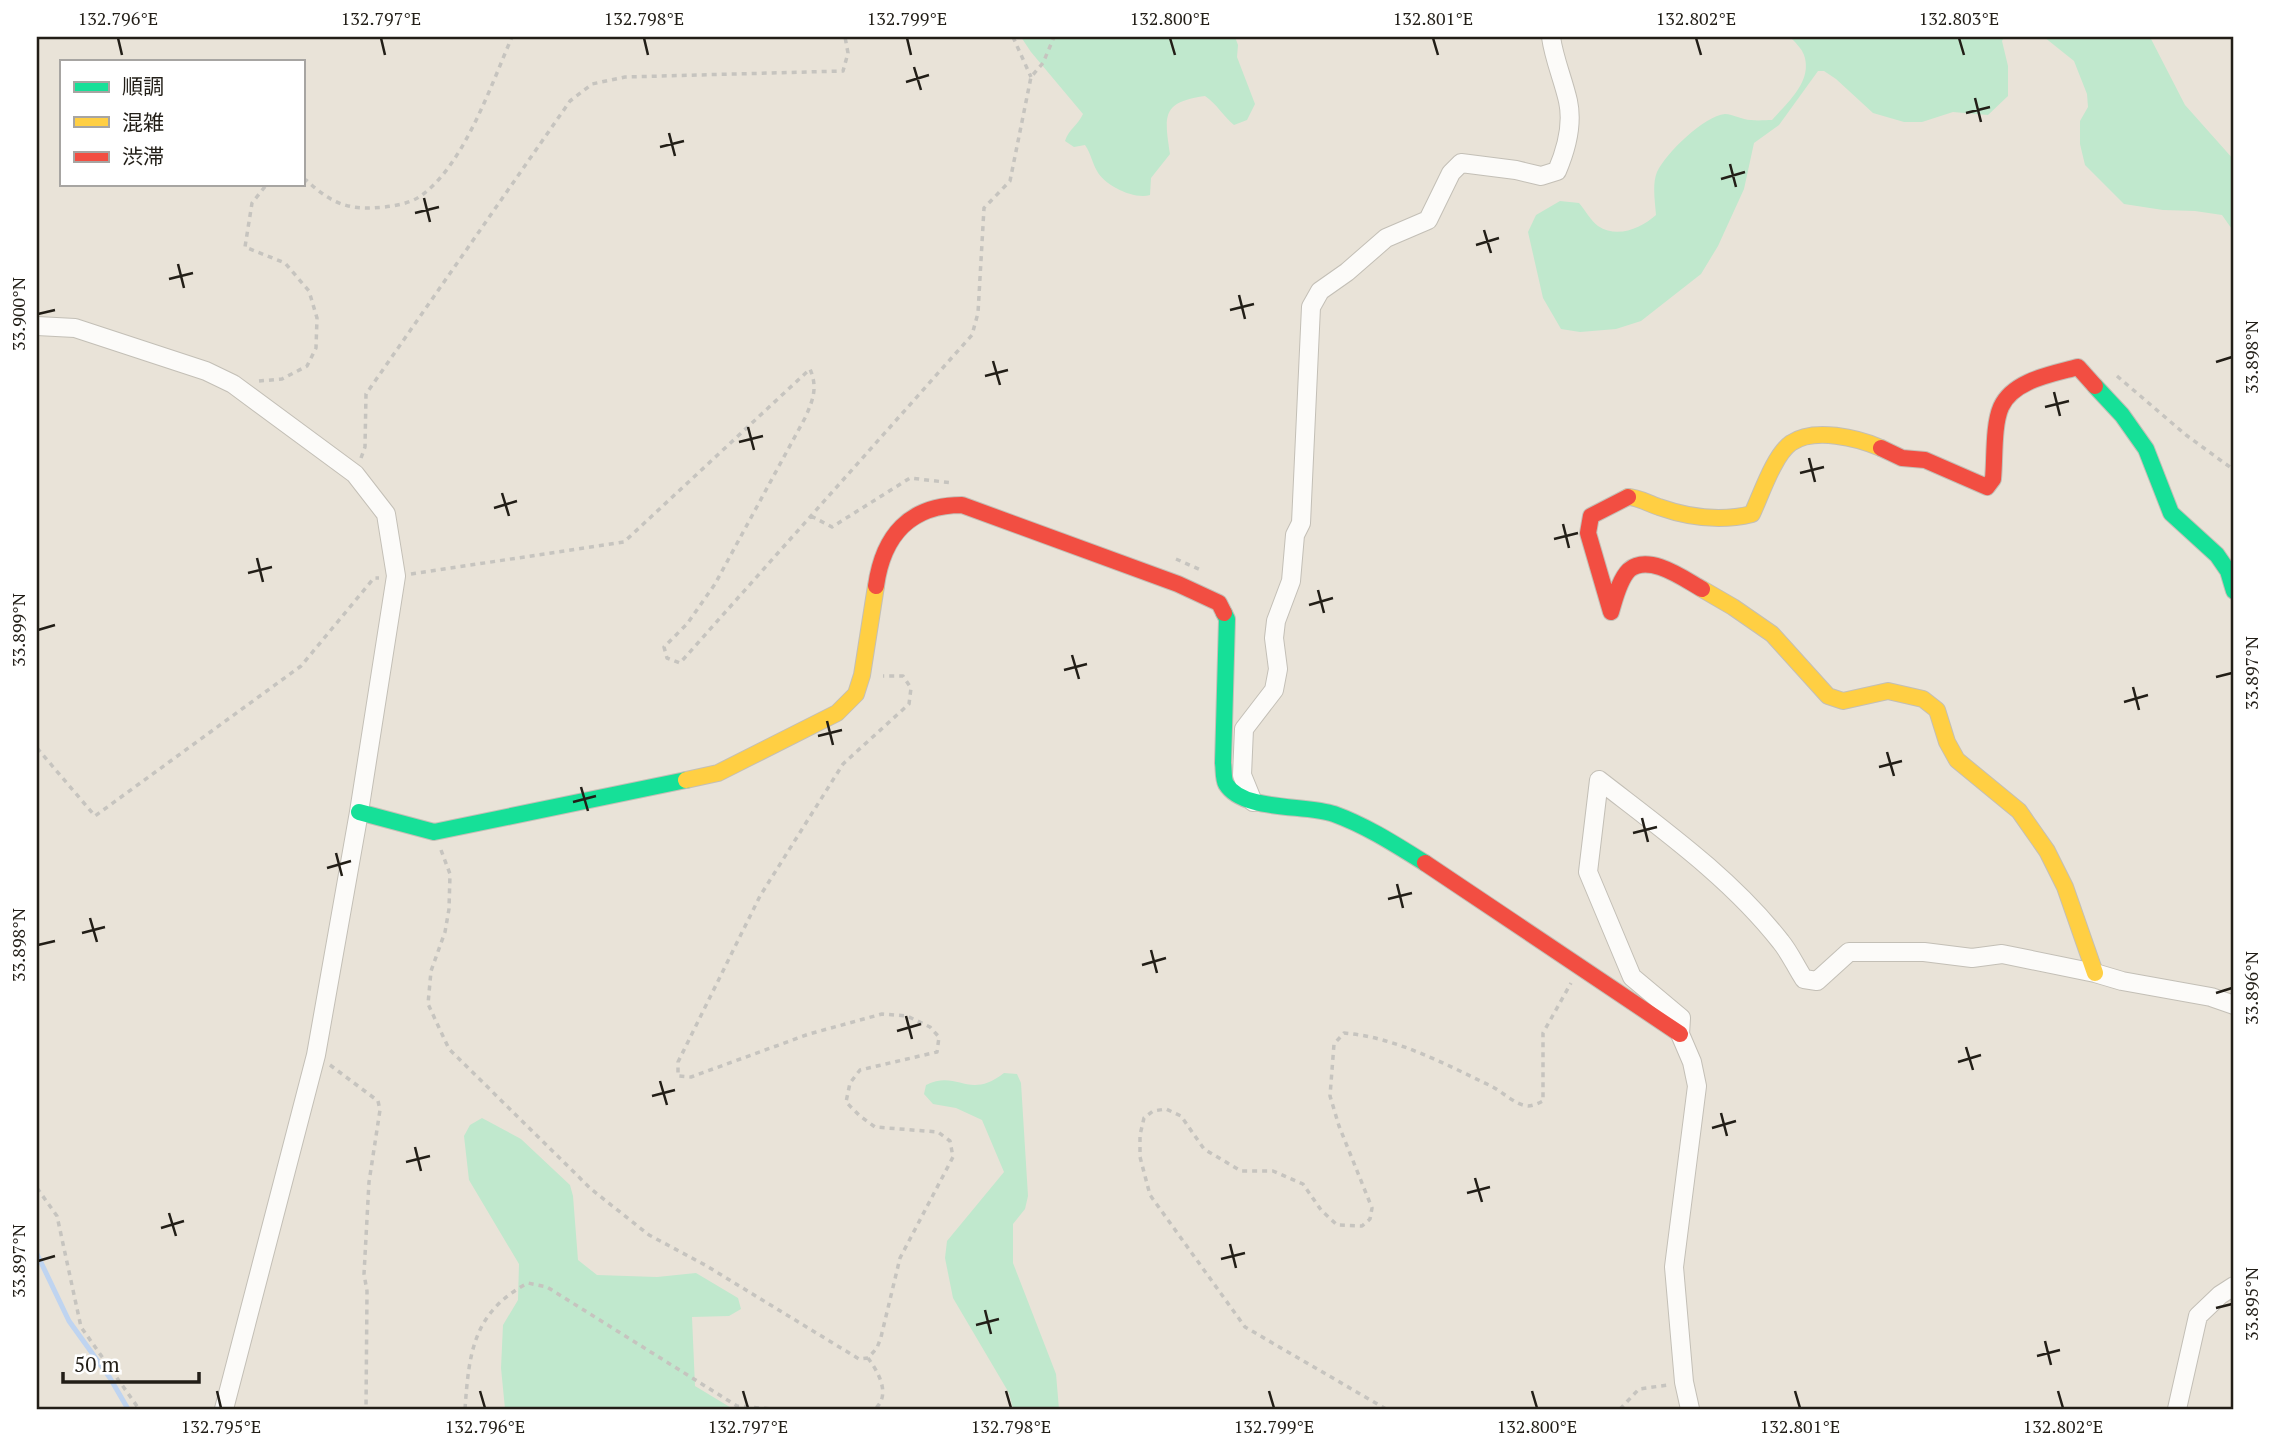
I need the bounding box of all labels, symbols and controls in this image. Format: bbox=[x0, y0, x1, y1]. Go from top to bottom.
text: 132.796°E bbox=[78, 6, 158, 30]
text: 132.797°E bbox=[341, 6, 421, 30]
text: 132.798°E bbox=[604, 6, 684, 30]
text: 132.799°E bbox=[867, 6, 947, 30]
text: 132.800°E bbox=[1130, 6, 1210, 30]
text: 132.801°E bbox=[1393, 6, 1473, 30]
text: 132.802°E bbox=[1656, 6, 1736, 30]
text: 132.803°E bbox=[1919, 6, 1999, 30]
legend bbox=[60, 60, 304, 186]
text: 順調 bbox=[122, 72, 164, 100]
text: 混雑 bbox=[122, 108, 164, 136]
text: 渋滞 bbox=[122, 142, 164, 170]
text: 33.900°N bbox=[6, 277, 30, 351]
text: 33.898°N bbox=[2239, 320, 2263, 394]
text: 33.899°N bbox=[6, 593, 30, 667]
text: 33.897°N bbox=[2239, 636, 2263, 710]
text: 33.898°N bbox=[6, 908, 30, 982]
text: 33.896°N bbox=[2239, 951, 2263, 1025]
text: 33.897°N bbox=[6, 1224, 30, 1298]
text: 33.895°N bbox=[2239, 1267, 2263, 1341]
scale bar bbox=[63, 1341, 200, 1385]
text: 50 m bbox=[74, 1350, 120, 1378]
text: 132.795°E bbox=[181, 1414, 261, 1438]
text: 132.796°E bbox=[445, 1414, 525, 1438]
text: 132.797°E bbox=[708, 1414, 788, 1438]
text: 132.798°E bbox=[971, 1414, 1051, 1438]
text: 132.799°E bbox=[1234, 1414, 1314, 1438]
text: 132.800°E bbox=[1497, 1414, 1577, 1438]
text: 132.801°E bbox=[1760, 1414, 1840, 1438]
text: 132.802°E bbox=[2023, 1414, 2103, 1438]

